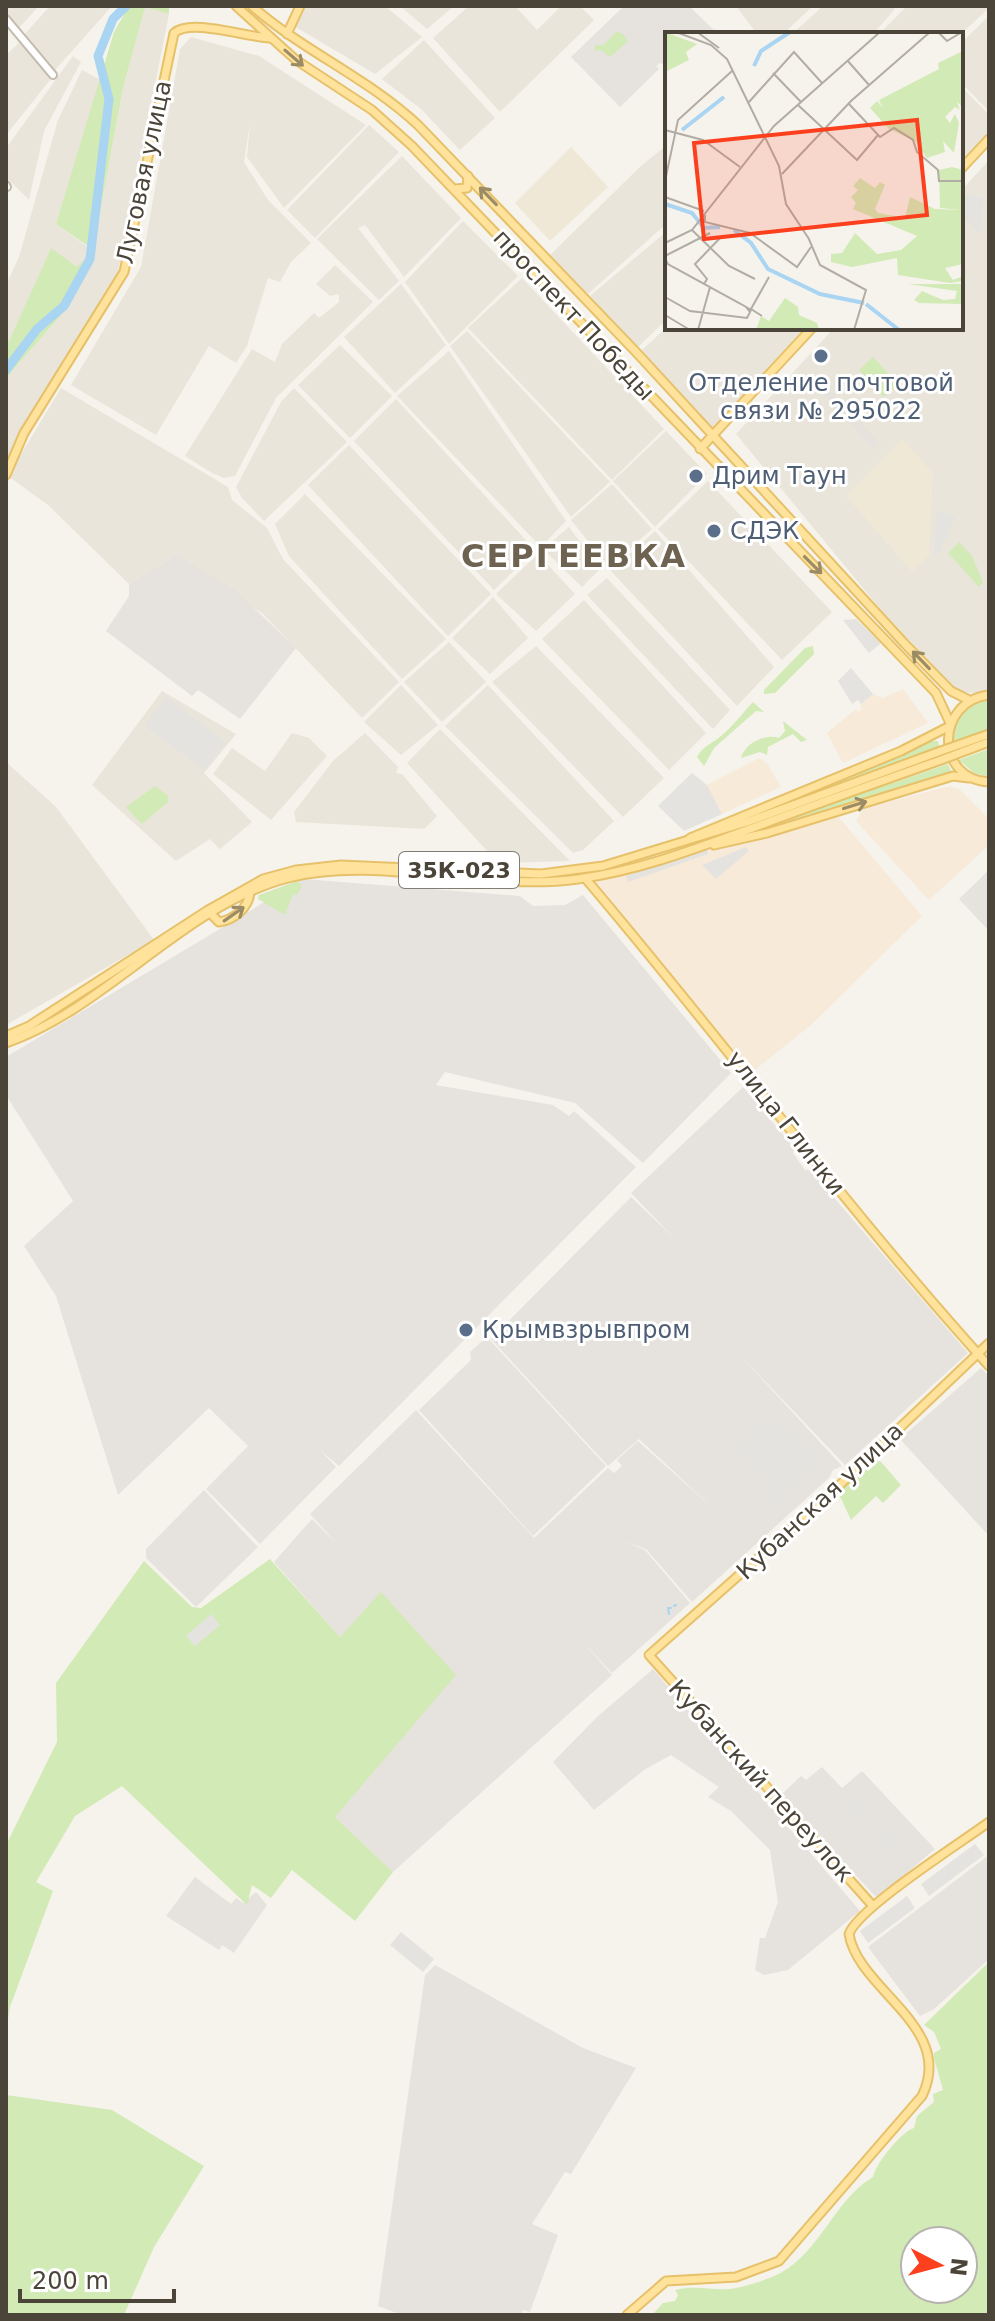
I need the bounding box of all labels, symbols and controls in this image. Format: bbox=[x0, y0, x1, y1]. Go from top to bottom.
inset map bbox=[665, 32, 963, 330]
one-way arrow bbox=[284, 49, 304, 67]
street label: Луговая улица bbox=[111, 78, 177, 266]
one-way arrow bbox=[479, 187, 498, 206]
street label: проспект Победы bbox=[488, 224, 660, 406]
marker: Отделение почтовой связи № 295022 bbox=[812, 347, 830, 365]
place label: Отделение почтовой связи № 295022 bbox=[688, 369, 954, 425]
place label: Дрим Таун bbox=[712, 462, 847, 490]
marker: Дрим Таун bbox=[687, 467, 705, 485]
place label: СДЭК bbox=[730, 517, 799, 545]
marker: СДЭК bbox=[705, 522, 723, 540]
district label: СЕРГЕЕВКА bbox=[461, 537, 687, 575]
one-way arrow bbox=[804, 555, 823, 575]
one-way arrow bbox=[911, 650, 930, 670]
one-way arrow bbox=[842, 797, 867, 812]
road number: 35К-023 bbox=[399, 852, 519, 888]
one-way arrow bbox=[223, 906, 244, 923]
street label: улица Глинки bbox=[721, 1045, 851, 1201]
place label: Крымвзрывпром bbox=[482, 1316, 690, 1344]
marker: Крымвзрывпром bbox=[457, 1321, 475, 1339]
street label: Кубанская улица bbox=[731, 1417, 909, 1585]
street label: Кубанский переулок bbox=[663, 1674, 859, 1888]
north arrow bbox=[899, 2225, 979, 2305]
scale bar bbox=[20, 2253, 174, 2303]
text: N bbox=[945, 2257, 972, 2278]
text: 200 m bbox=[32, 2267, 109, 2295]

